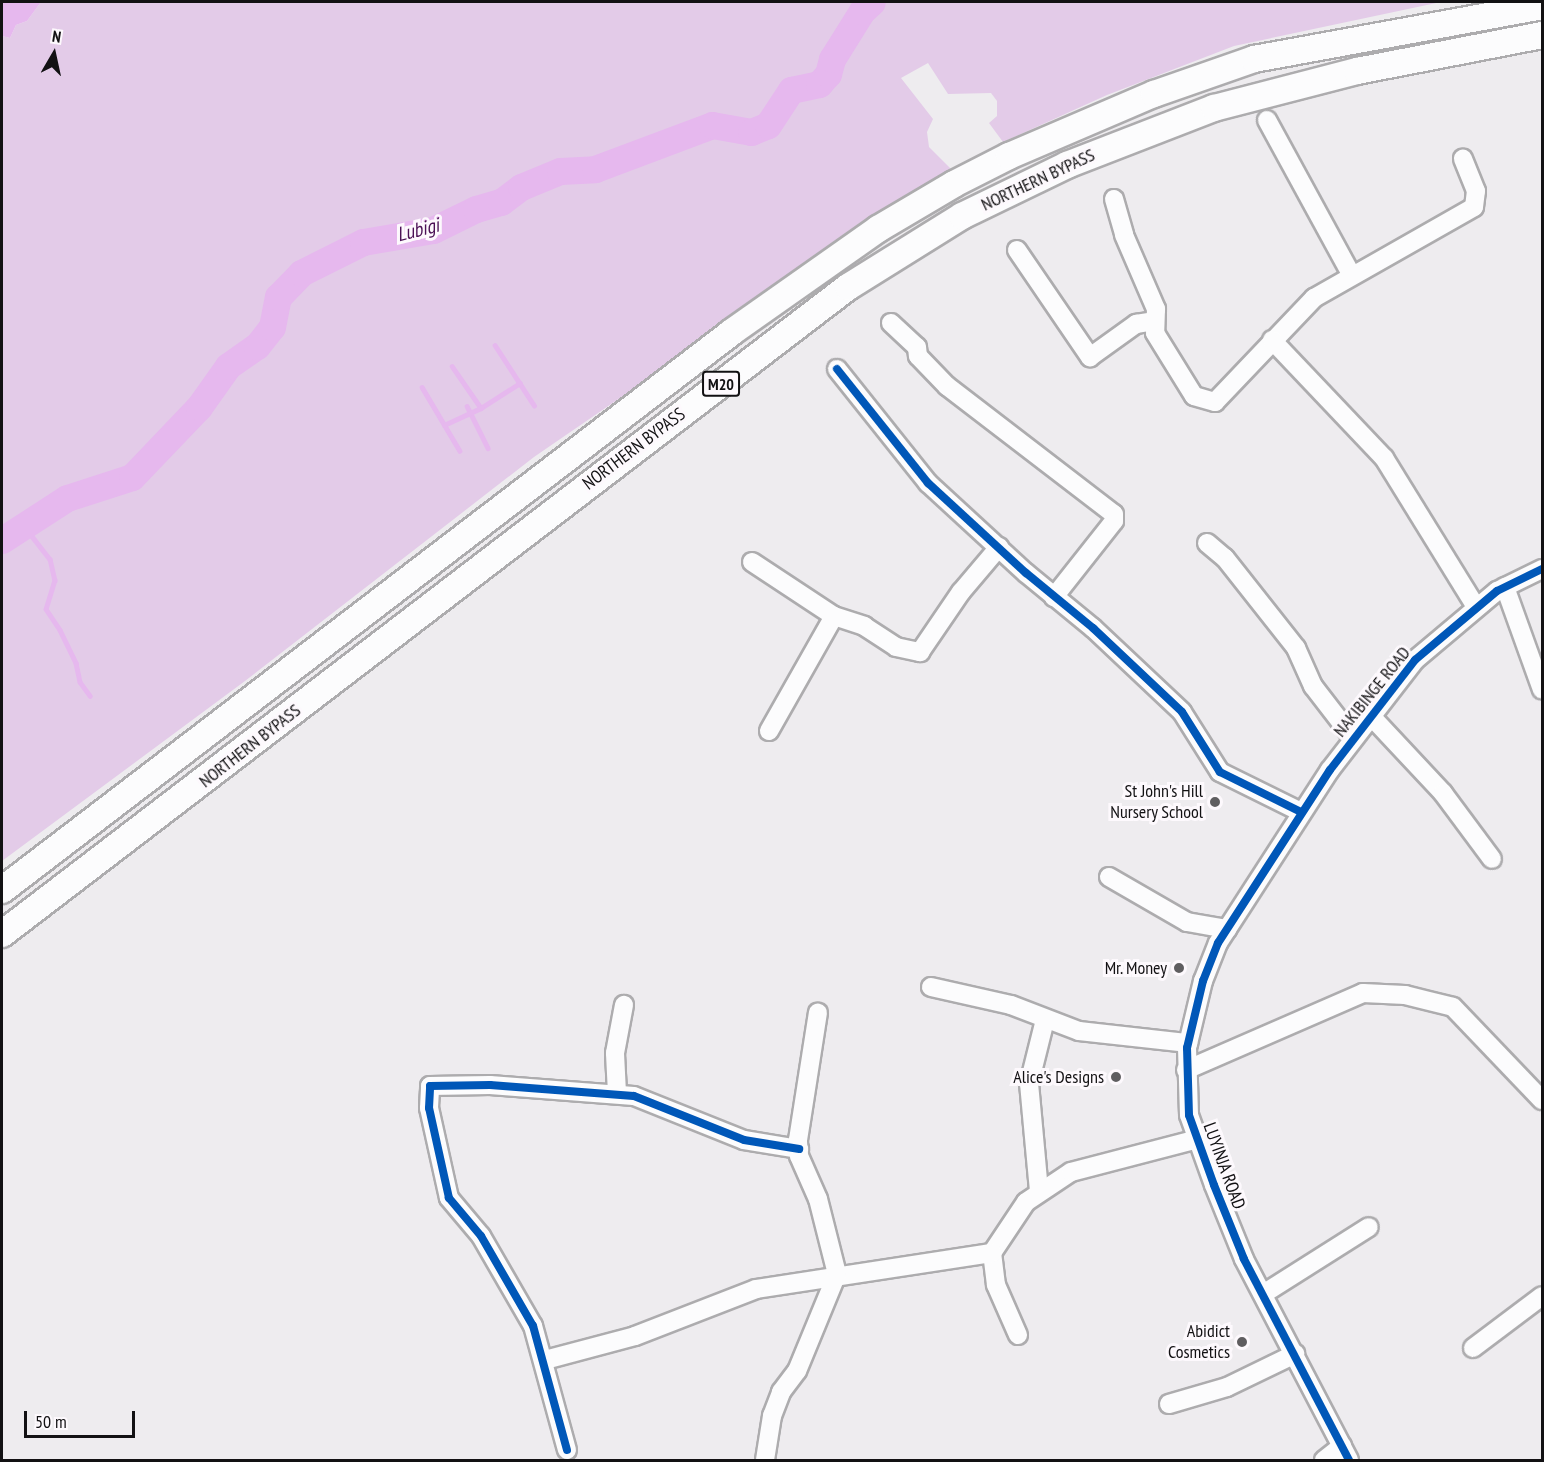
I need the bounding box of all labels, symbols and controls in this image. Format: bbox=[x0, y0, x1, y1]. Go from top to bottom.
north arrow bbox=[24, 24, 84, 84]
text: N bbox=[51, 26, 63, 47]
street label: NORTHERN BYPASS bbox=[978, 144, 1098, 216]
water label: Lubigi bbox=[394, 213, 442, 247]
road number: M20 bbox=[702, 371, 740, 397]
street label: NORTHERN BYPASS bbox=[579, 403, 689, 495]
street label: NAKIBINGE ROAD bbox=[1329, 643, 1415, 741]
street label: NORTHERN BYPASS bbox=[195, 700, 305, 792]
place label: St John's Hill Nursery School bbox=[1110, 781, 1203, 824]
marker: St John's Hill Nursery School bbox=[1208, 795, 1222, 809]
place label: Mr. Money bbox=[1103, 957, 1167, 979]
marker: Mr. Money bbox=[1172, 961, 1186, 975]
place label: Alice's Designs bbox=[1013, 1066, 1104, 1088]
marker: Alice's Designs bbox=[1109, 1070, 1123, 1084]
street label: LUYINJA ROAD bbox=[1198, 1119, 1250, 1213]
place label: Abidict Cosmetics bbox=[1168, 1321, 1230, 1364]
marker: Abidict Cosmetics bbox=[1235, 1335, 1249, 1349]
scale bar bbox=[27, 1399, 138, 1437]
text: 50 m bbox=[35, 1410, 67, 1433]

